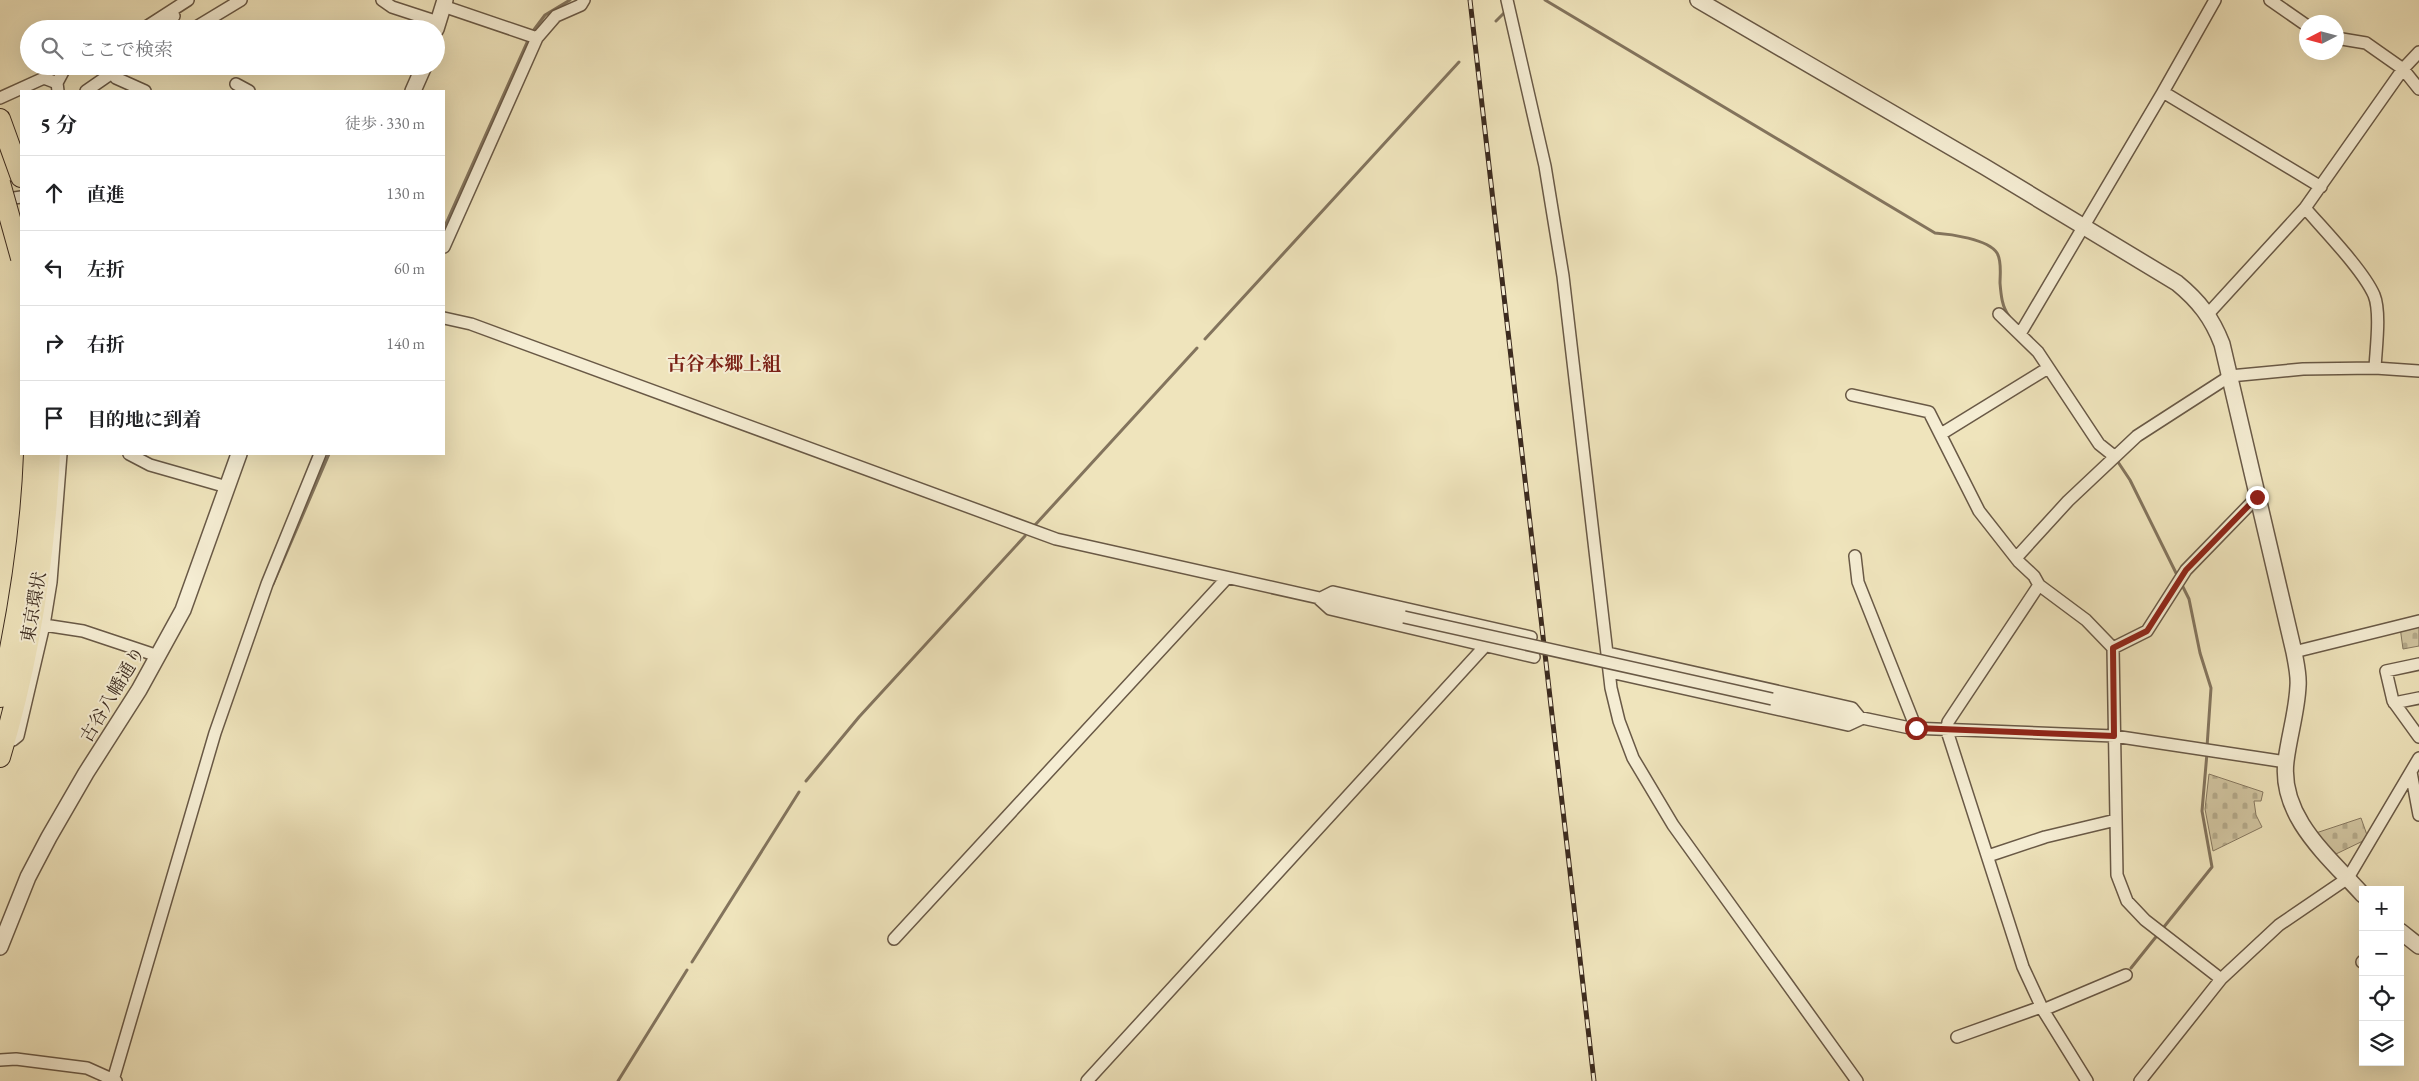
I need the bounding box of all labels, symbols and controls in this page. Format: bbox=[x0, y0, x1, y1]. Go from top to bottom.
north arrow bbox=[2299, 15, 2344, 60]
search box bbox=[20, 20, 445, 75]
icon: search bbox=[38, 34, 66, 62]
text: ここで検索 bbox=[78, 37, 173, 62]
text: 5 分 bbox=[40, 111, 77, 138]
text: 徒歩 · 330 m bbox=[345, 113, 425, 134]
icon: ahead bbox=[40, 179, 68, 207]
text: 直進 bbox=[87, 182, 125, 207]
text: 130 m bbox=[386, 183, 425, 204]
icon: left bbox=[40, 254, 68, 282]
text: 左折 bbox=[87, 257, 125, 282]
text: 60 m bbox=[394, 258, 425, 279]
icon: right bbox=[40, 329, 68, 357]
text: 右折 bbox=[87, 332, 125, 357]
text: 140 m bbox=[386, 333, 425, 354]
district label: 古谷本郷上組 bbox=[667, 351, 782, 376]
icon: arrive bbox=[40, 404, 68, 432]
text: 目的地に到着 bbox=[87, 407, 201, 432]
route end bbox=[2246, 486, 2269, 509]
street label: 東京環状 bbox=[15, 570, 51, 644]
street label: 古谷八幡通り bbox=[74, 642, 150, 746]
route start bbox=[1905, 717, 1928, 740]
map controls bbox=[2359, 886, 2404, 1066]
button: + bbox=[2359, 886, 2404, 931]
button: − bbox=[2359, 931, 2404, 976]
button: locate bbox=[2359, 976, 2404, 1021]
button: layers bbox=[2359, 1021, 2404, 1066]

